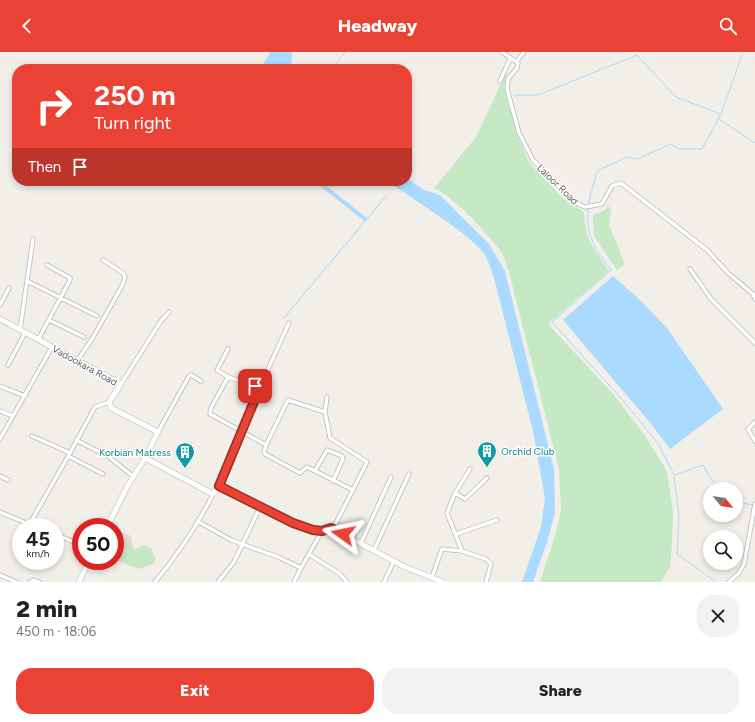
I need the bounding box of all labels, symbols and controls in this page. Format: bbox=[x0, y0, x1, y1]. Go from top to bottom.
icon: back bbox=[16, 15, 38, 37]
text: Headway bbox=[338, 15, 417, 37]
icon: search bbox=[717, 15, 739, 37]
text: 250 m bbox=[94, 78, 176, 112]
icon: right bbox=[28, 80, 80, 132]
text: Turn right bbox=[94, 112, 171, 134]
icon: arrive bbox=[69, 156, 91, 178]
text: Then bbox=[28, 158, 61, 176]
street label: Laloor Road bbox=[534, 161, 581, 208]
street label: Vadookara Road bbox=[50, 342, 120, 389]
pin bbox=[238, 369, 272, 403]
icon: arrive bbox=[244, 375, 266, 397]
building icon: Orchid Club bbox=[476, 440, 498, 468]
building icon: Korbian Matress bbox=[174, 441, 196, 469]
place label: Orchid Club bbox=[501, 445, 555, 458]
place label: Korbian Matress bbox=[99, 446, 171, 459]
north arrow bbox=[703, 482, 743, 522]
map controls bbox=[703, 482, 743, 570]
position arrow bbox=[322, 513, 364, 555]
speed limit sign: 50 bbox=[72, 518, 124, 570]
text: 45 bbox=[26, 527, 50, 551]
button: search bbox=[703, 530, 743, 570]
text: km/h bbox=[27, 547, 49, 560]
text: 2 min bbox=[16, 594, 77, 623]
button: close bbox=[697, 595, 739, 637]
text: 450 m · 18:06 bbox=[16, 624, 96, 639]
button: Exit bbox=[16, 668, 374, 714]
button: Share bbox=[382, 668, 739, 714]

